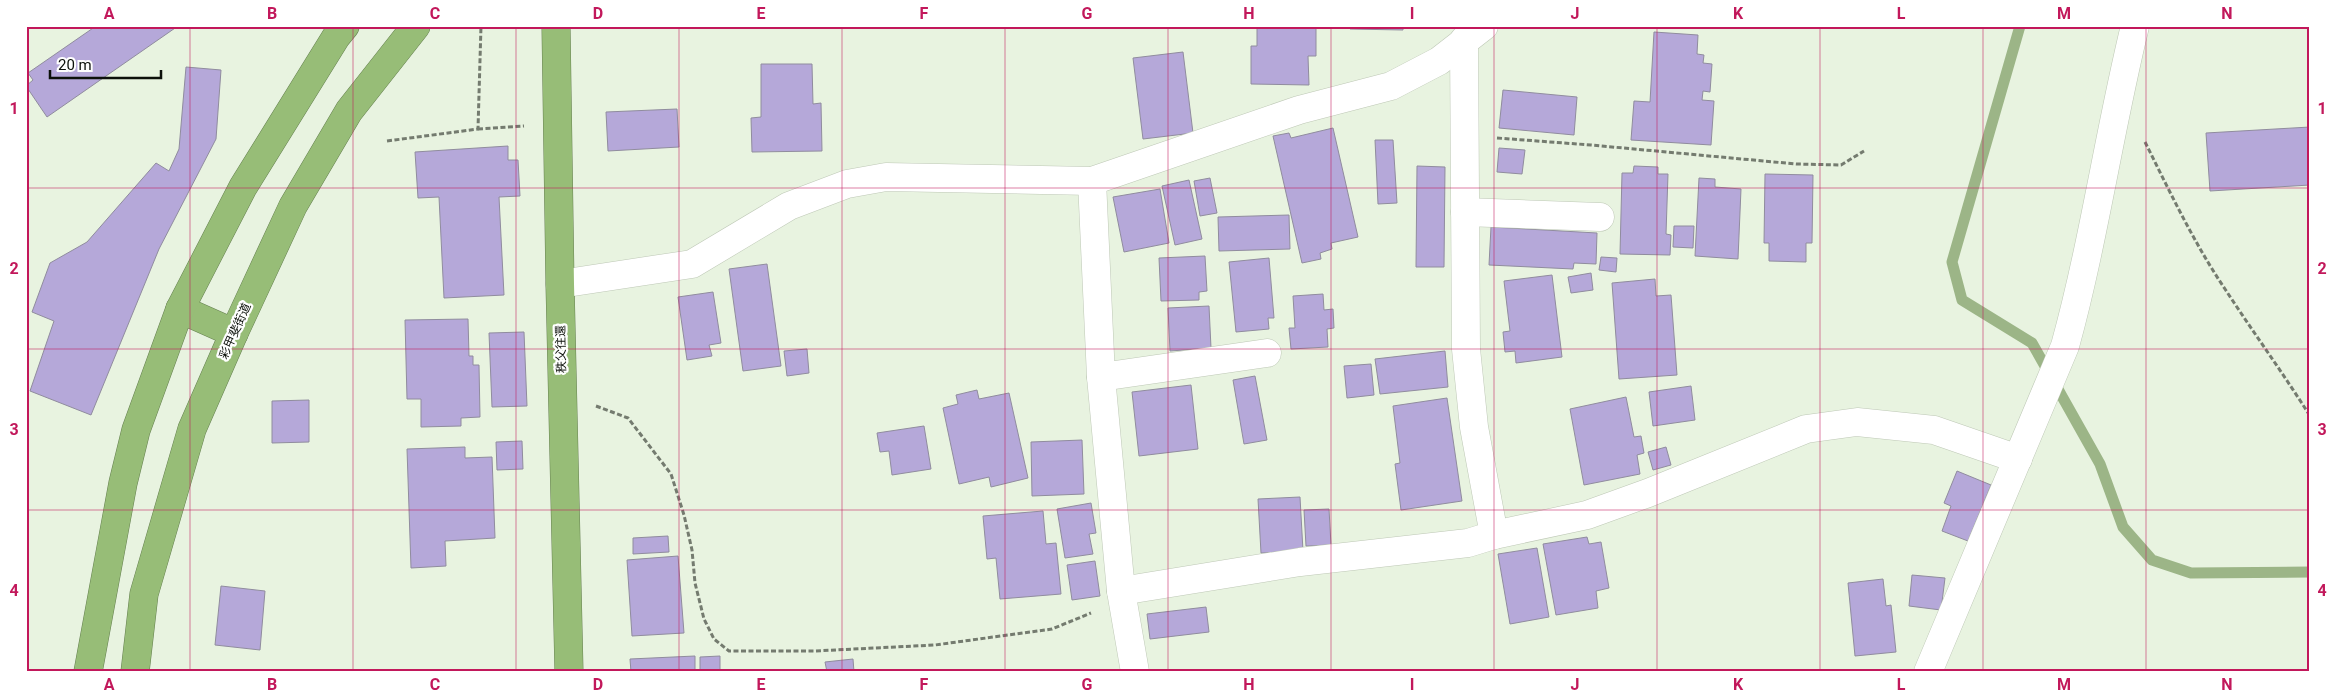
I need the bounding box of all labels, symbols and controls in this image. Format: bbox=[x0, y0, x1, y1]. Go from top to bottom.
text: A bbox=[104, 4, 115, 23]
text: B bbox=[267, 4, 277, 23]
text: C bbox=[430, 4, 440, 23]
text: D bbox=[593, 4, 603, 23]
text: E bbox=[757, 4, 766, 23]
text: F bbox=[920, 4, 929, 23]
text: G bbox=[1082, 4, 1093, 23]
text: H bbox=[1243, 4, 1255, 23]
text: I bbox=[1410, 4, 1414, 23]
text: J bbox=[1571, 4, 1579, 23]
text: K bbox=[1733, 4, 1744, 23]
text: L bbox=[1897, 4, 1906, 23]
text: M bbox=[2057, 4, 2071, 23]
text: N bbox=[2221, 4, 2233, 23]
scale bar bbox=[50, 48, 161, 80]
text: 20 m bbox=[58, 56, 92, 74]
text: 1 bbox=[9, 99, 19, 118]
text: 1 bbox=[2317, 99, 2327, 118]
text: 2 bbox=[9, 259, 19, 278]
text: 2 bbox=[2317, 259, 2327, 278]
street label: 彩甲斐街道 bbox=[216, 301, 254, 361]
street label: 秩父往還 bbox=[554, 325, 568, 373]
text: 3 bbox=[9, 420, 19, 439]
text: 3 bbox=[2317, 420, 2327, 439]
text: 4 bbox=[9, 581, 19, 600]
text: 4 bbox=[2317, 581, 2327, 600]
text: A bbox=[104, 675, 115, 694]
text: B bbox=[267, 675, 277, 694]
text: C bbox=[430, 675, 440, 694]
text: D bbox=[593, 675, 603, 694]
text: E bbox=[757, 675, 766, 694]
text: F bbox=[920, 675, 929, 694]
text: G bbox=[1082, 675, 1093, 694]
text: H bbox=[1243, 675, 1255, 694]
text: I bbox=[1410, 675, 1414, 694]
text: J bbox=[1571, 675, 1579, 694]
text: K bbox=[1733, 675, 1744, 694]
text: L bbox=[1897, 675, 1906, 694]
text: M bbox=[2057, 675, 2071, 694]
text: N bbox=[2221, 675, 2233, 694]

